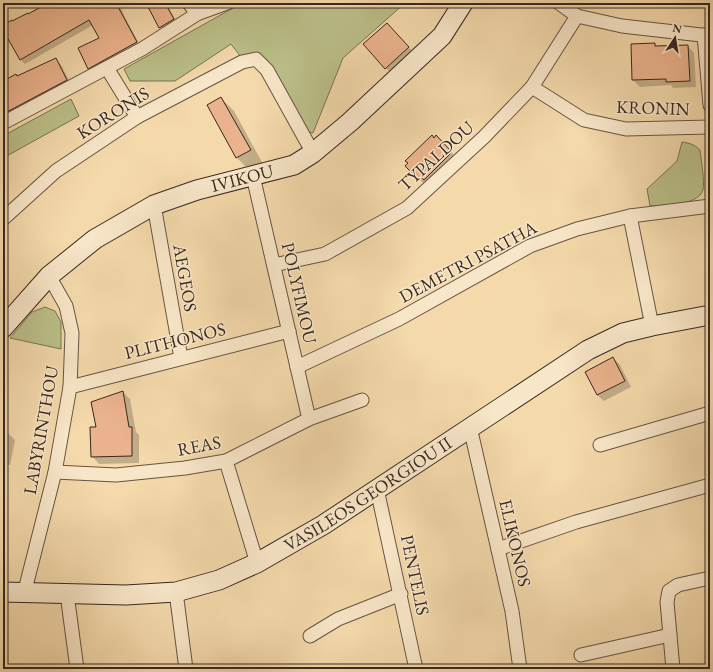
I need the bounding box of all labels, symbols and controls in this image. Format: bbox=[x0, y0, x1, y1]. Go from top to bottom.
north arrow bbox=[655, 18, 695, 58]
text: N bbox=[671, 20, 683, 36]
street label: KORONIS bbox=[72, 81, 153, 144]
street label: KRONIN bbox=[616, 95, 691, 120]
street label: TYPALDOU bbox=[393, 115, 479, 196]
street label: IVIKOU bbox=[209, 159, 277, 197]
street label: DEMETRI PSATHA bbox=[395, 215, 541, 308]
street label: POLYFIMOU bbox=[277, 240, 322, 346]
street label: AEGEOS bbox=[168, 241, 203, 313]
street label: PLITHONOS bbox=[122, 317, 228, 364]
street label: LABYRINTHOU bbox=[18, 363, 63, 496]
street label: REAS bbox=[175, 430, 223, 461]
street label: VASILEOS GEORGIOU II bbox=[280, 431, 456, 556]
street label: ELIKONOS bbox=[494, 497, 537, 589]
street label: PENTELIS bbox=[396, 533, 435, 617]

